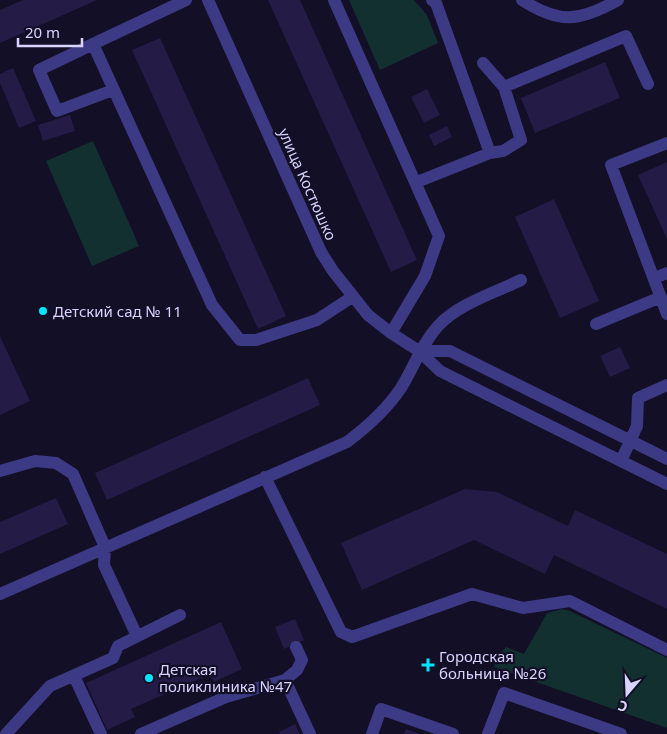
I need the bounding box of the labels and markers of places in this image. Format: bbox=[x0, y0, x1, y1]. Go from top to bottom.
place label: Детский сад № 11 bbox=[53, 301, 182, 321]
marker: Детский сад № 11 bbox=[37, 305, 49, 317]
place label: Городская больница №26 bbox=[439, 646, 546, 683]
marker: Городская больница №26 bbox=[421, 658, 435, 672]
place label: Детская поликлиника №47 bbox=[159, 659, 292, 696]
marker: Детская поликлиника №47 bbox=[143, 672, 155, 684]

